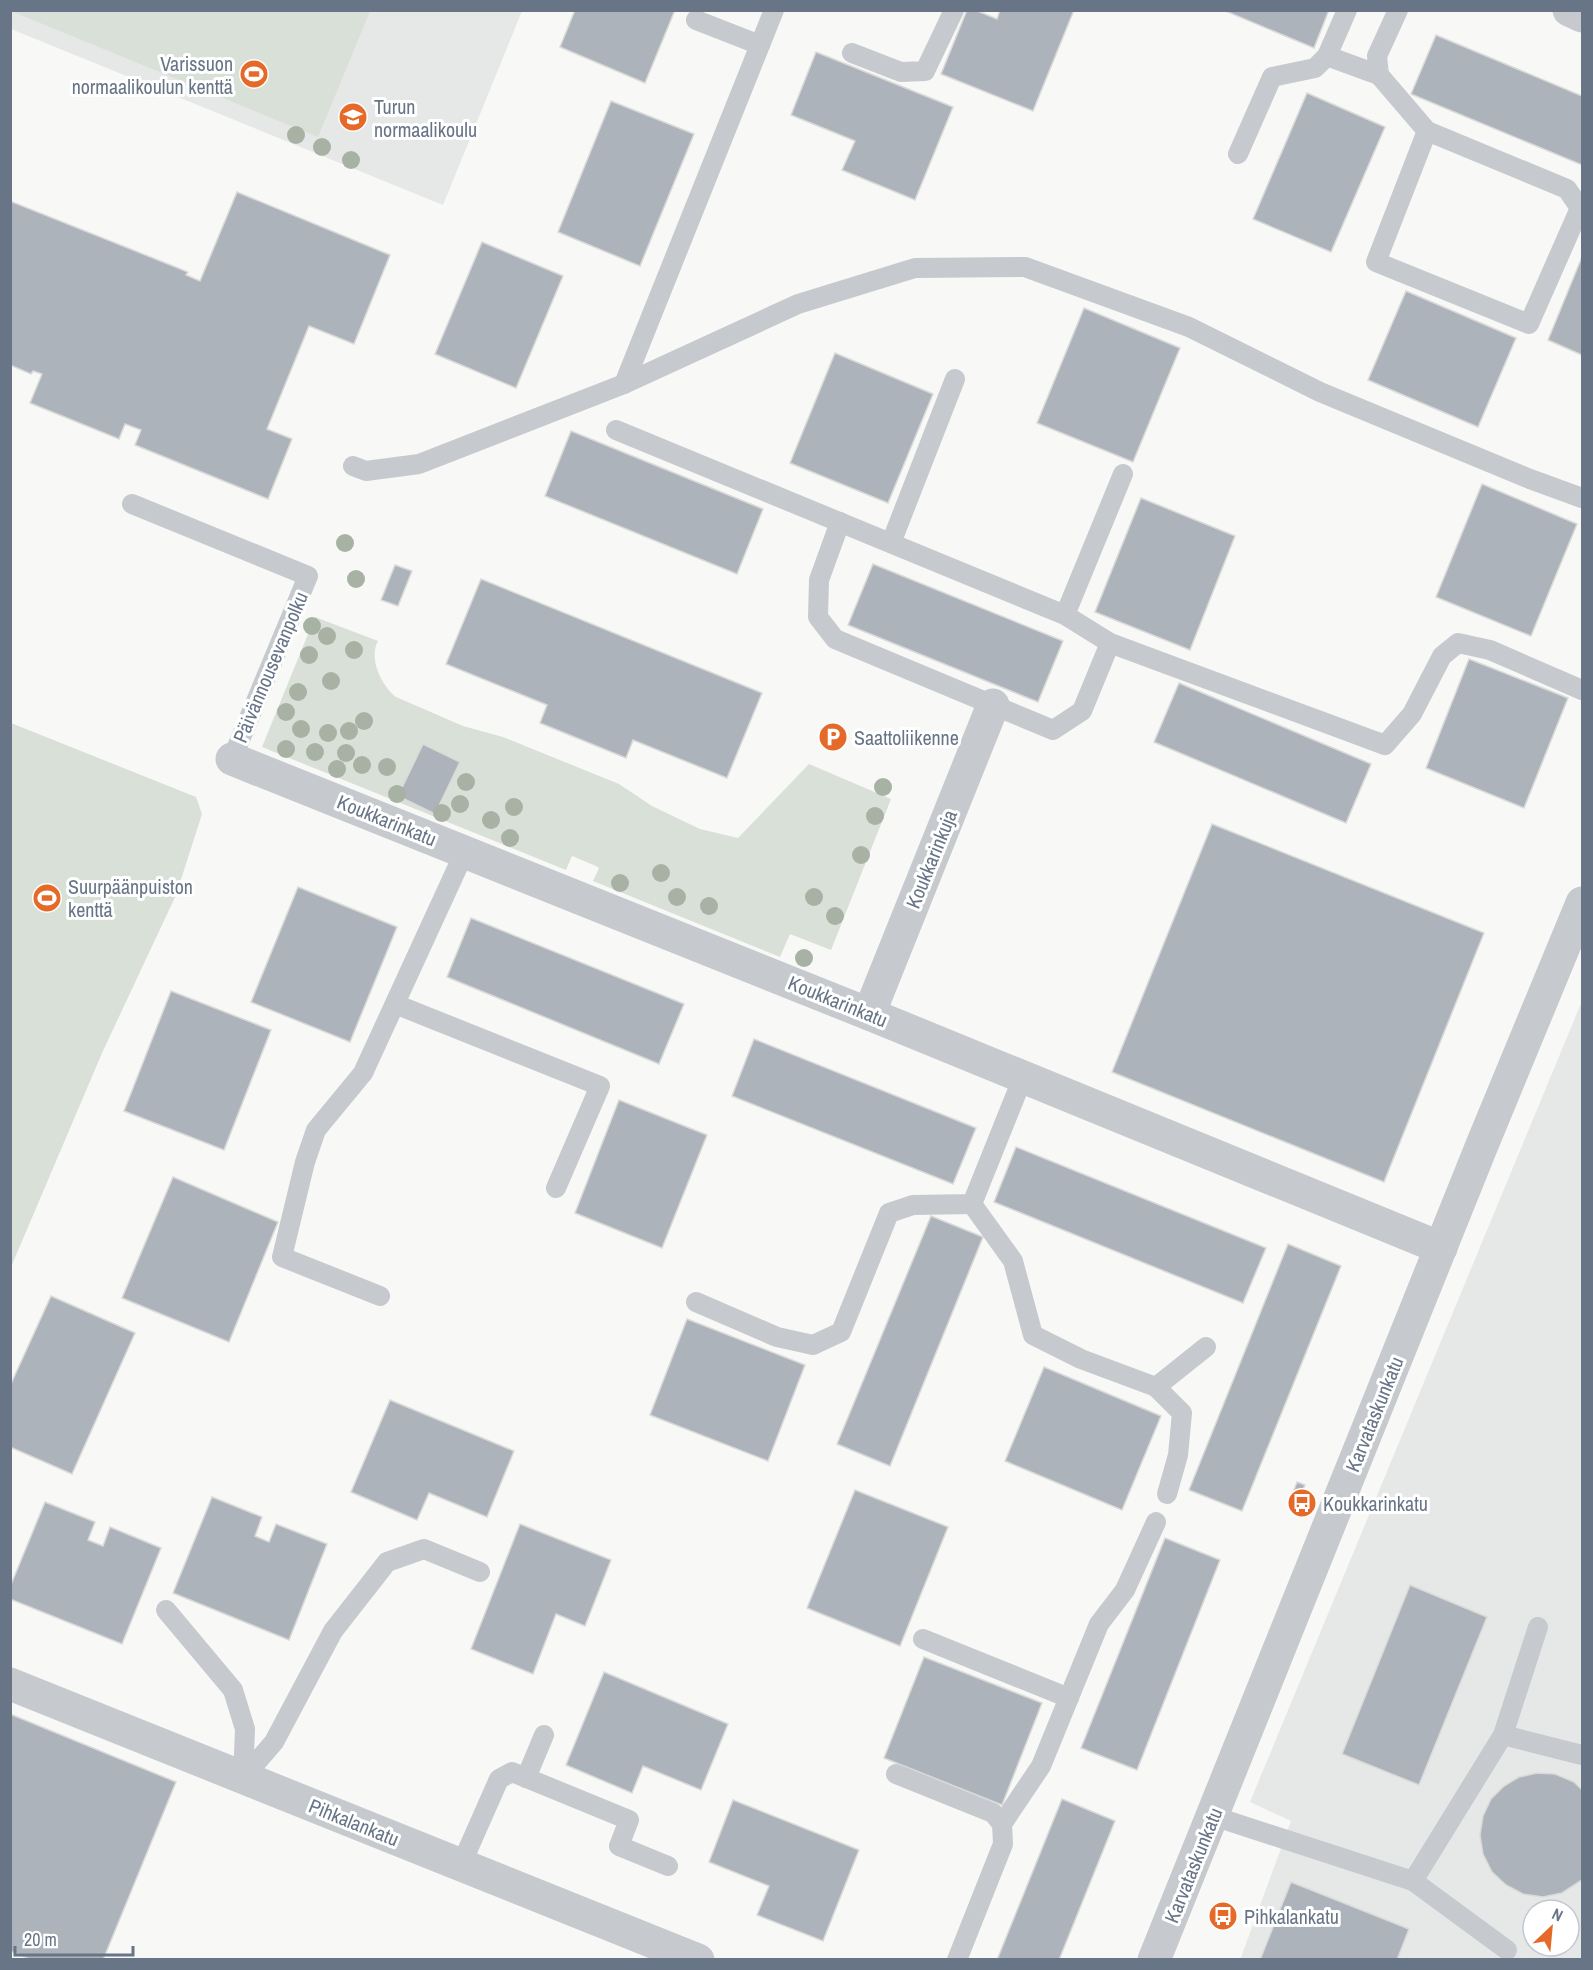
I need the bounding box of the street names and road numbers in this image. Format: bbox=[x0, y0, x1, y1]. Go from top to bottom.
street label: Päivännousevanpolku bbox=[226, 587, 314, 747]
street label: Koukkarinkatu bbox=[333, 788, 441, 852]
street label: Koukkarinkuja bbox=[899, 806, 963, 912]
street label: Koukkarinkatu bbox=[784, 969, 892, 1033]
street label: Karvataskunkatu bbox=[1339, 1352, 1409, 1476]
street label: Pihkalankatu bbox=[305, 1792, 403, 1852]
street label: Karvataskunkatu bbox=[1158, 1803, 1228, 1927]

